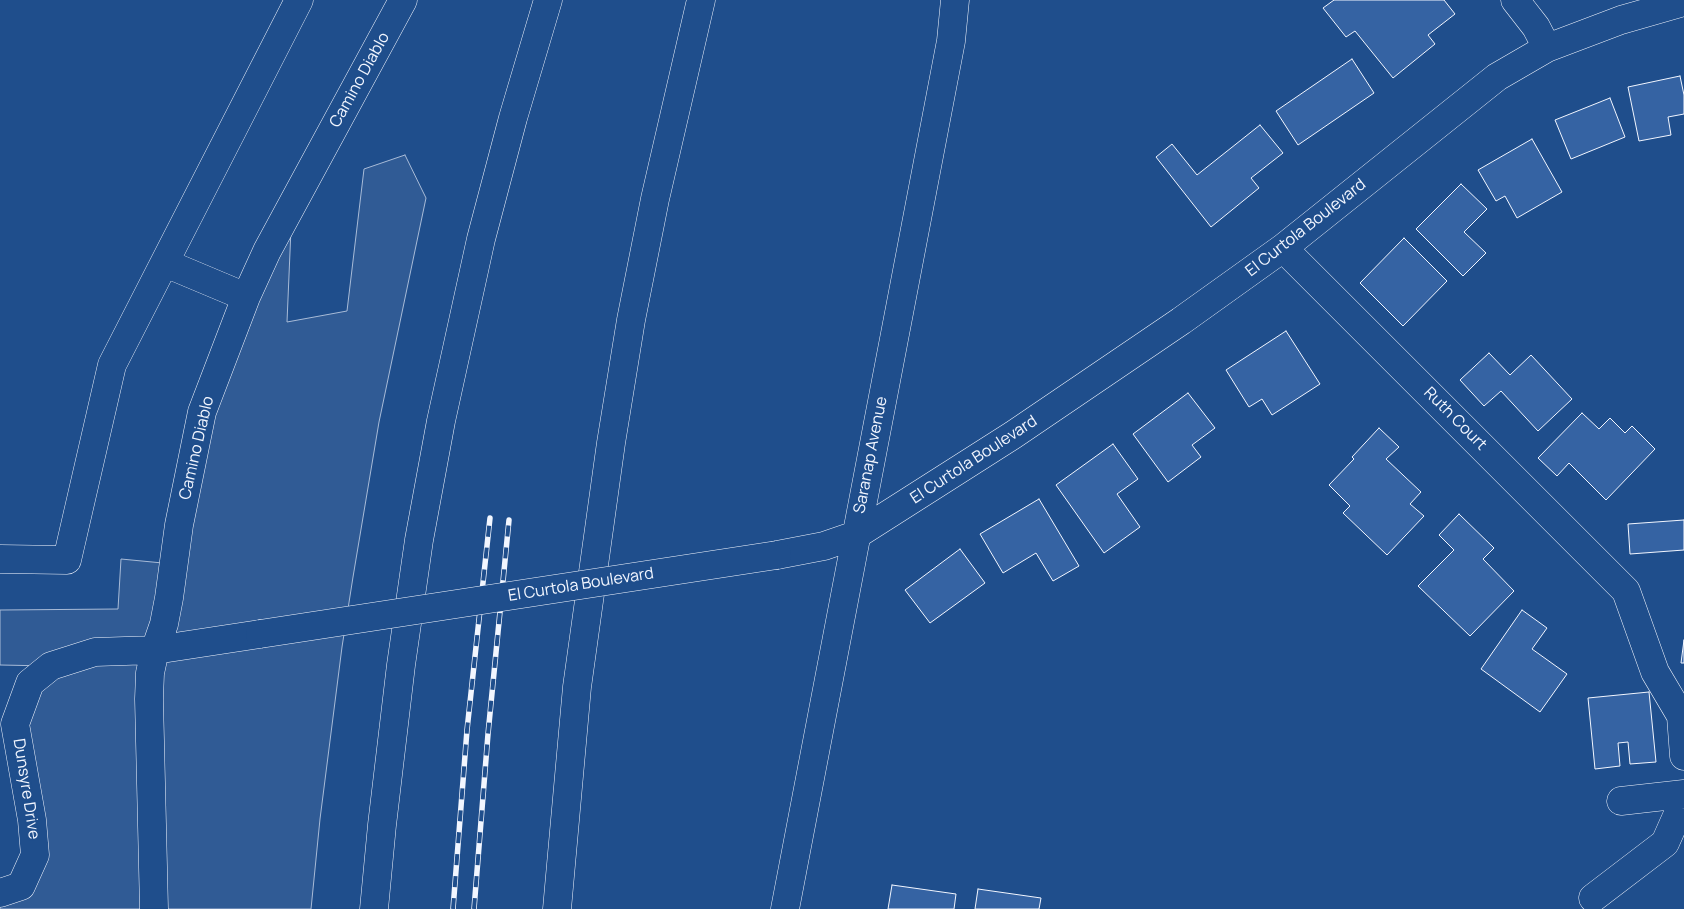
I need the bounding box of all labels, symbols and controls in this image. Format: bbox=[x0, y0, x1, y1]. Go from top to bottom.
street label: Camino Diablo bbox=[326, 29, 394, 131]
street label: El Curtola Boulevard bbox=[1242, 175, 1370, 281]
street label: Ruth Court bbox=[1419, 383, 1491, 455]
street label: Camino Diablo bbox=[176, 394, 218, 502]
street label: Saranap Avenue bbox=[850, 395, 892, 515]
street label: El Curtola Boulevard bbox=[907, 412, 1041, 508]
street label: El Curtola Boulevard bbox=[507, 564, 655, 606]
street label: Dunsyre Drive bbox=[9, 737, 43, 841]

